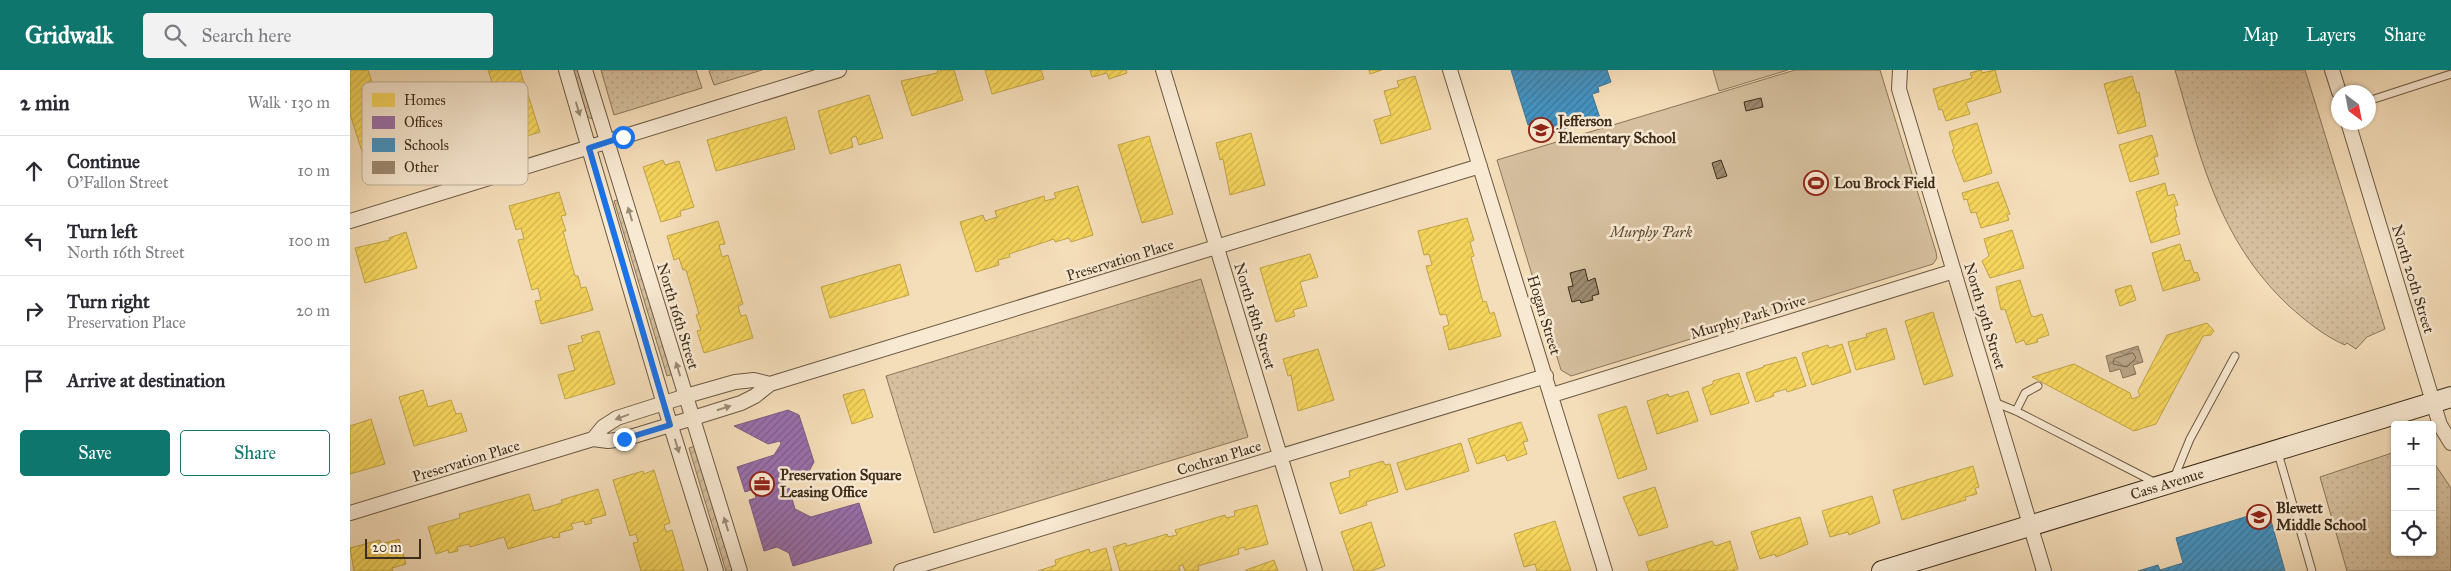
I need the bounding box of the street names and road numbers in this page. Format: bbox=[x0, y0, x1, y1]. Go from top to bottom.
street label: North 20th Street bbox=[2388, 222, 2438, 336]
street label: Preservation Place bbox=[1064, 235, 1176, 285]
street label: North 18th Street bbox=[1230, 260, 1280, 372]
street label: North 19th Street bbox=[1960, 260, 2010, 372]
street label: North 16th Street bbox=[653, 261, 703, 372]
street label: Hogan Street bbox=[1523, 273, 1565, 358]
street label: Murphy Park Drive bbox=[1688, 291, 1808, 343]
street label: Preservation Place bbox=[410, 436, 522, 486]
street label: Cochran Place bbox=[1175, 437, 1263, 479]
street label: Cass Avenue bbox=[2128, 464, 2206, 504]

